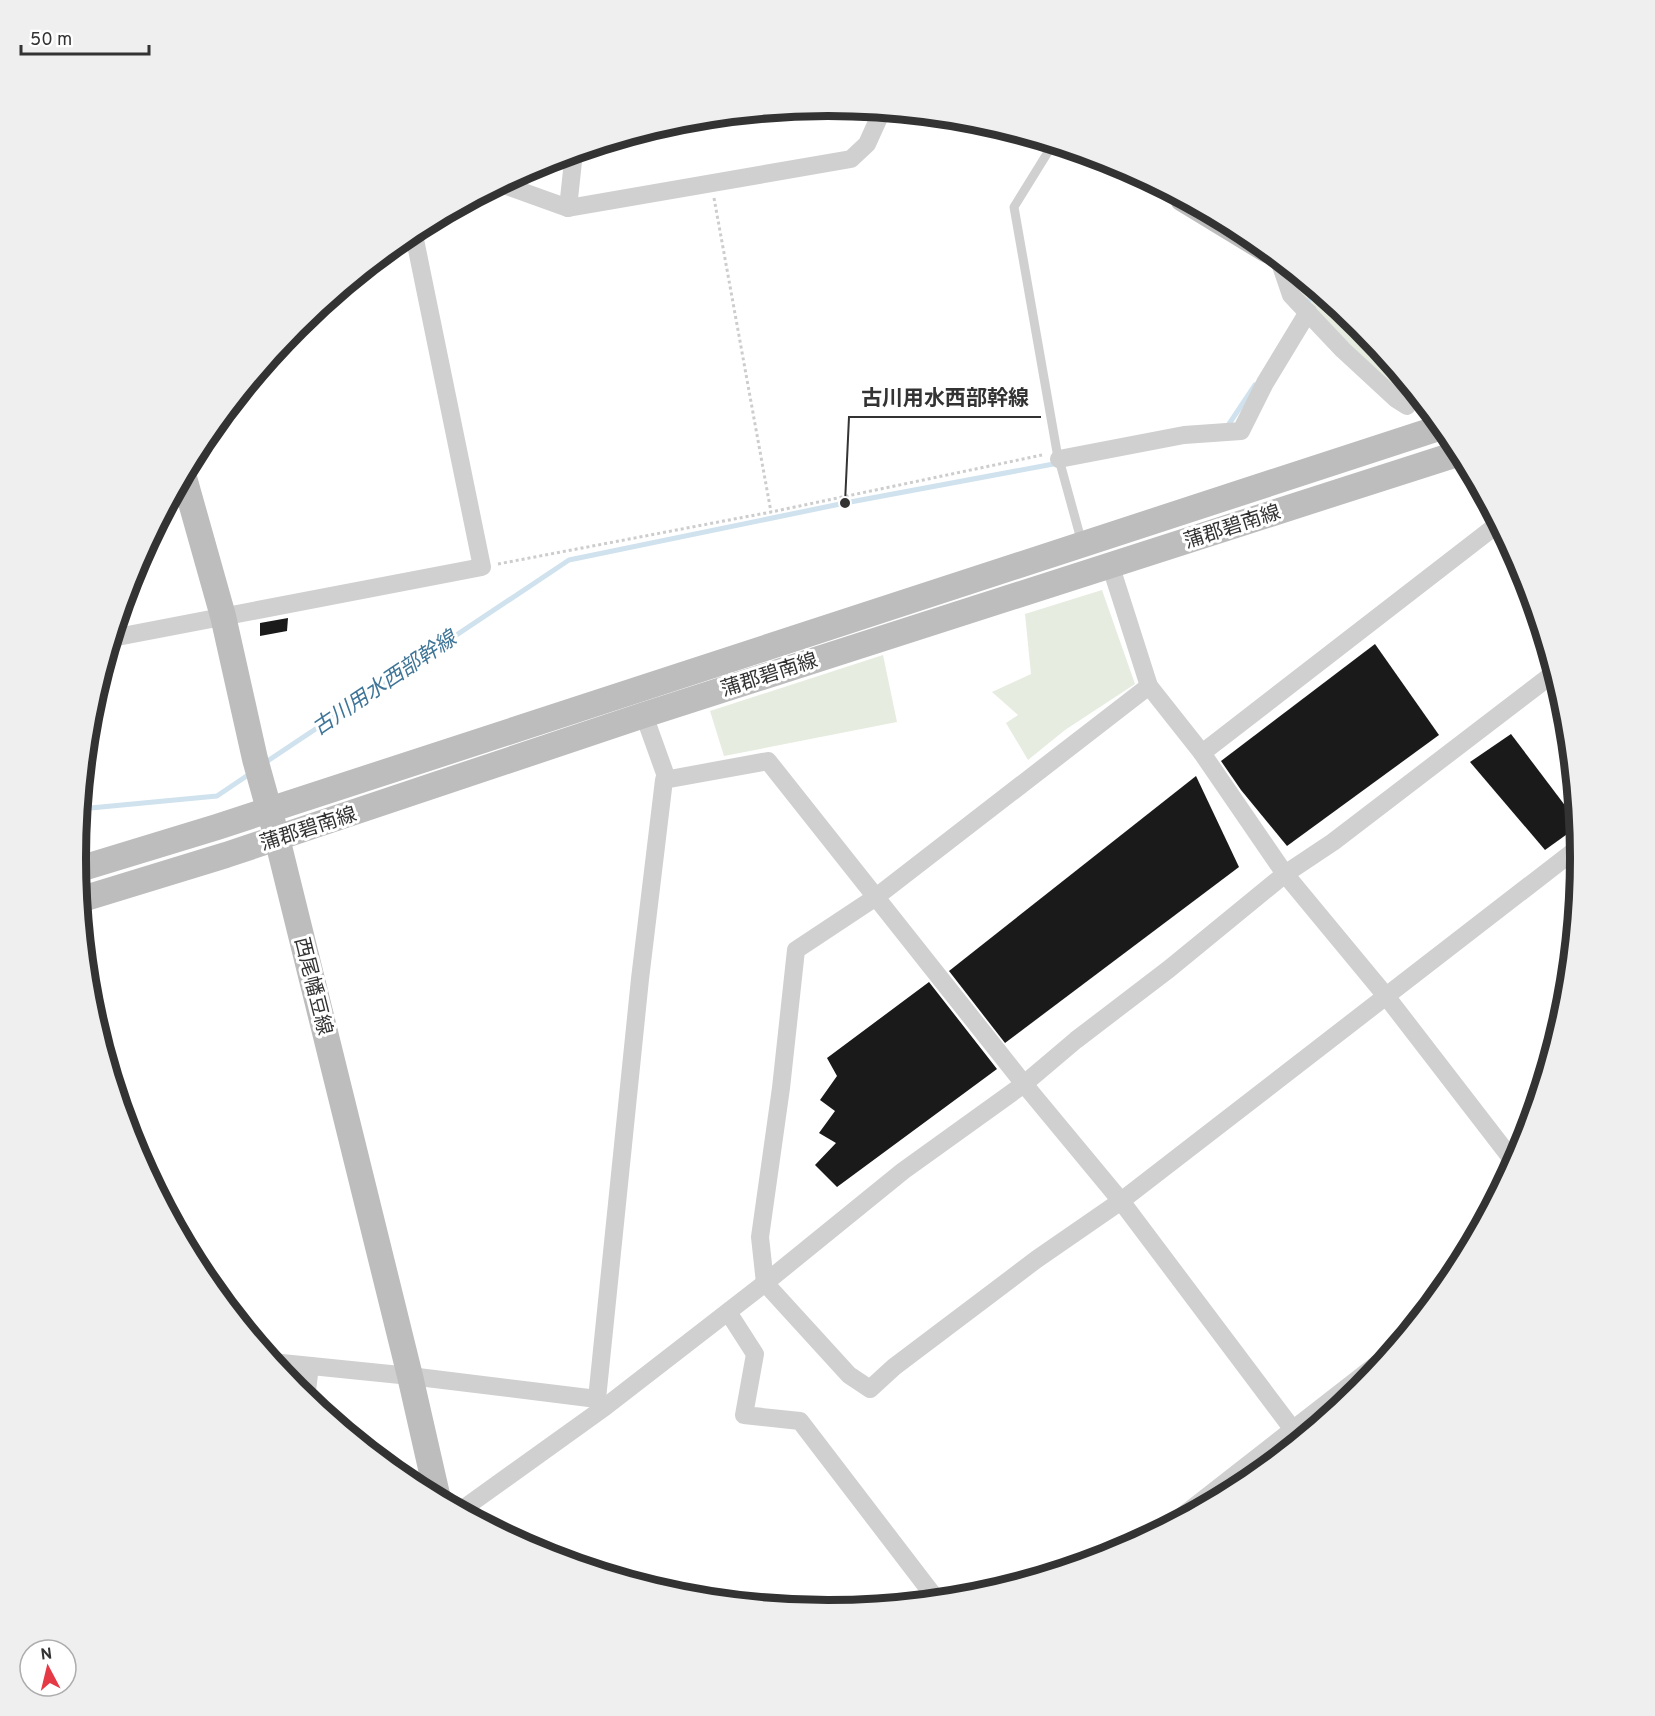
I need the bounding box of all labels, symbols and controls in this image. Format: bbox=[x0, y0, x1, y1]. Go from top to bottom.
scale bar bbox=[21, 18, 148, 56]
text: 50 m bbox=[30, 29, 72, 52]
callout: 古川用水西部幹線 bbox=[849, 378, 1041, 417]
text: 古川用水西部幹線 bbox=[861, 386, 1029, 413]
street label: 蒲郡碧南線 bbox=[1181, 500, 1284, 556]
water label: 古川用水西部幹線 bbox=[308, 624, 465, 742]
street label: 蒲郡碧南線 bbox=[718, 648, 821, 704]
street label: 蒲郡碧南線 bbox=[257, 802, 360, 858]
street label: 西尾幡豆線 bbox=[287, 935, 337, 1038]
north arrow bbox=[18, 1638, 78, 1698]
text: N bbox=[39, 1644, 53, 1666]

